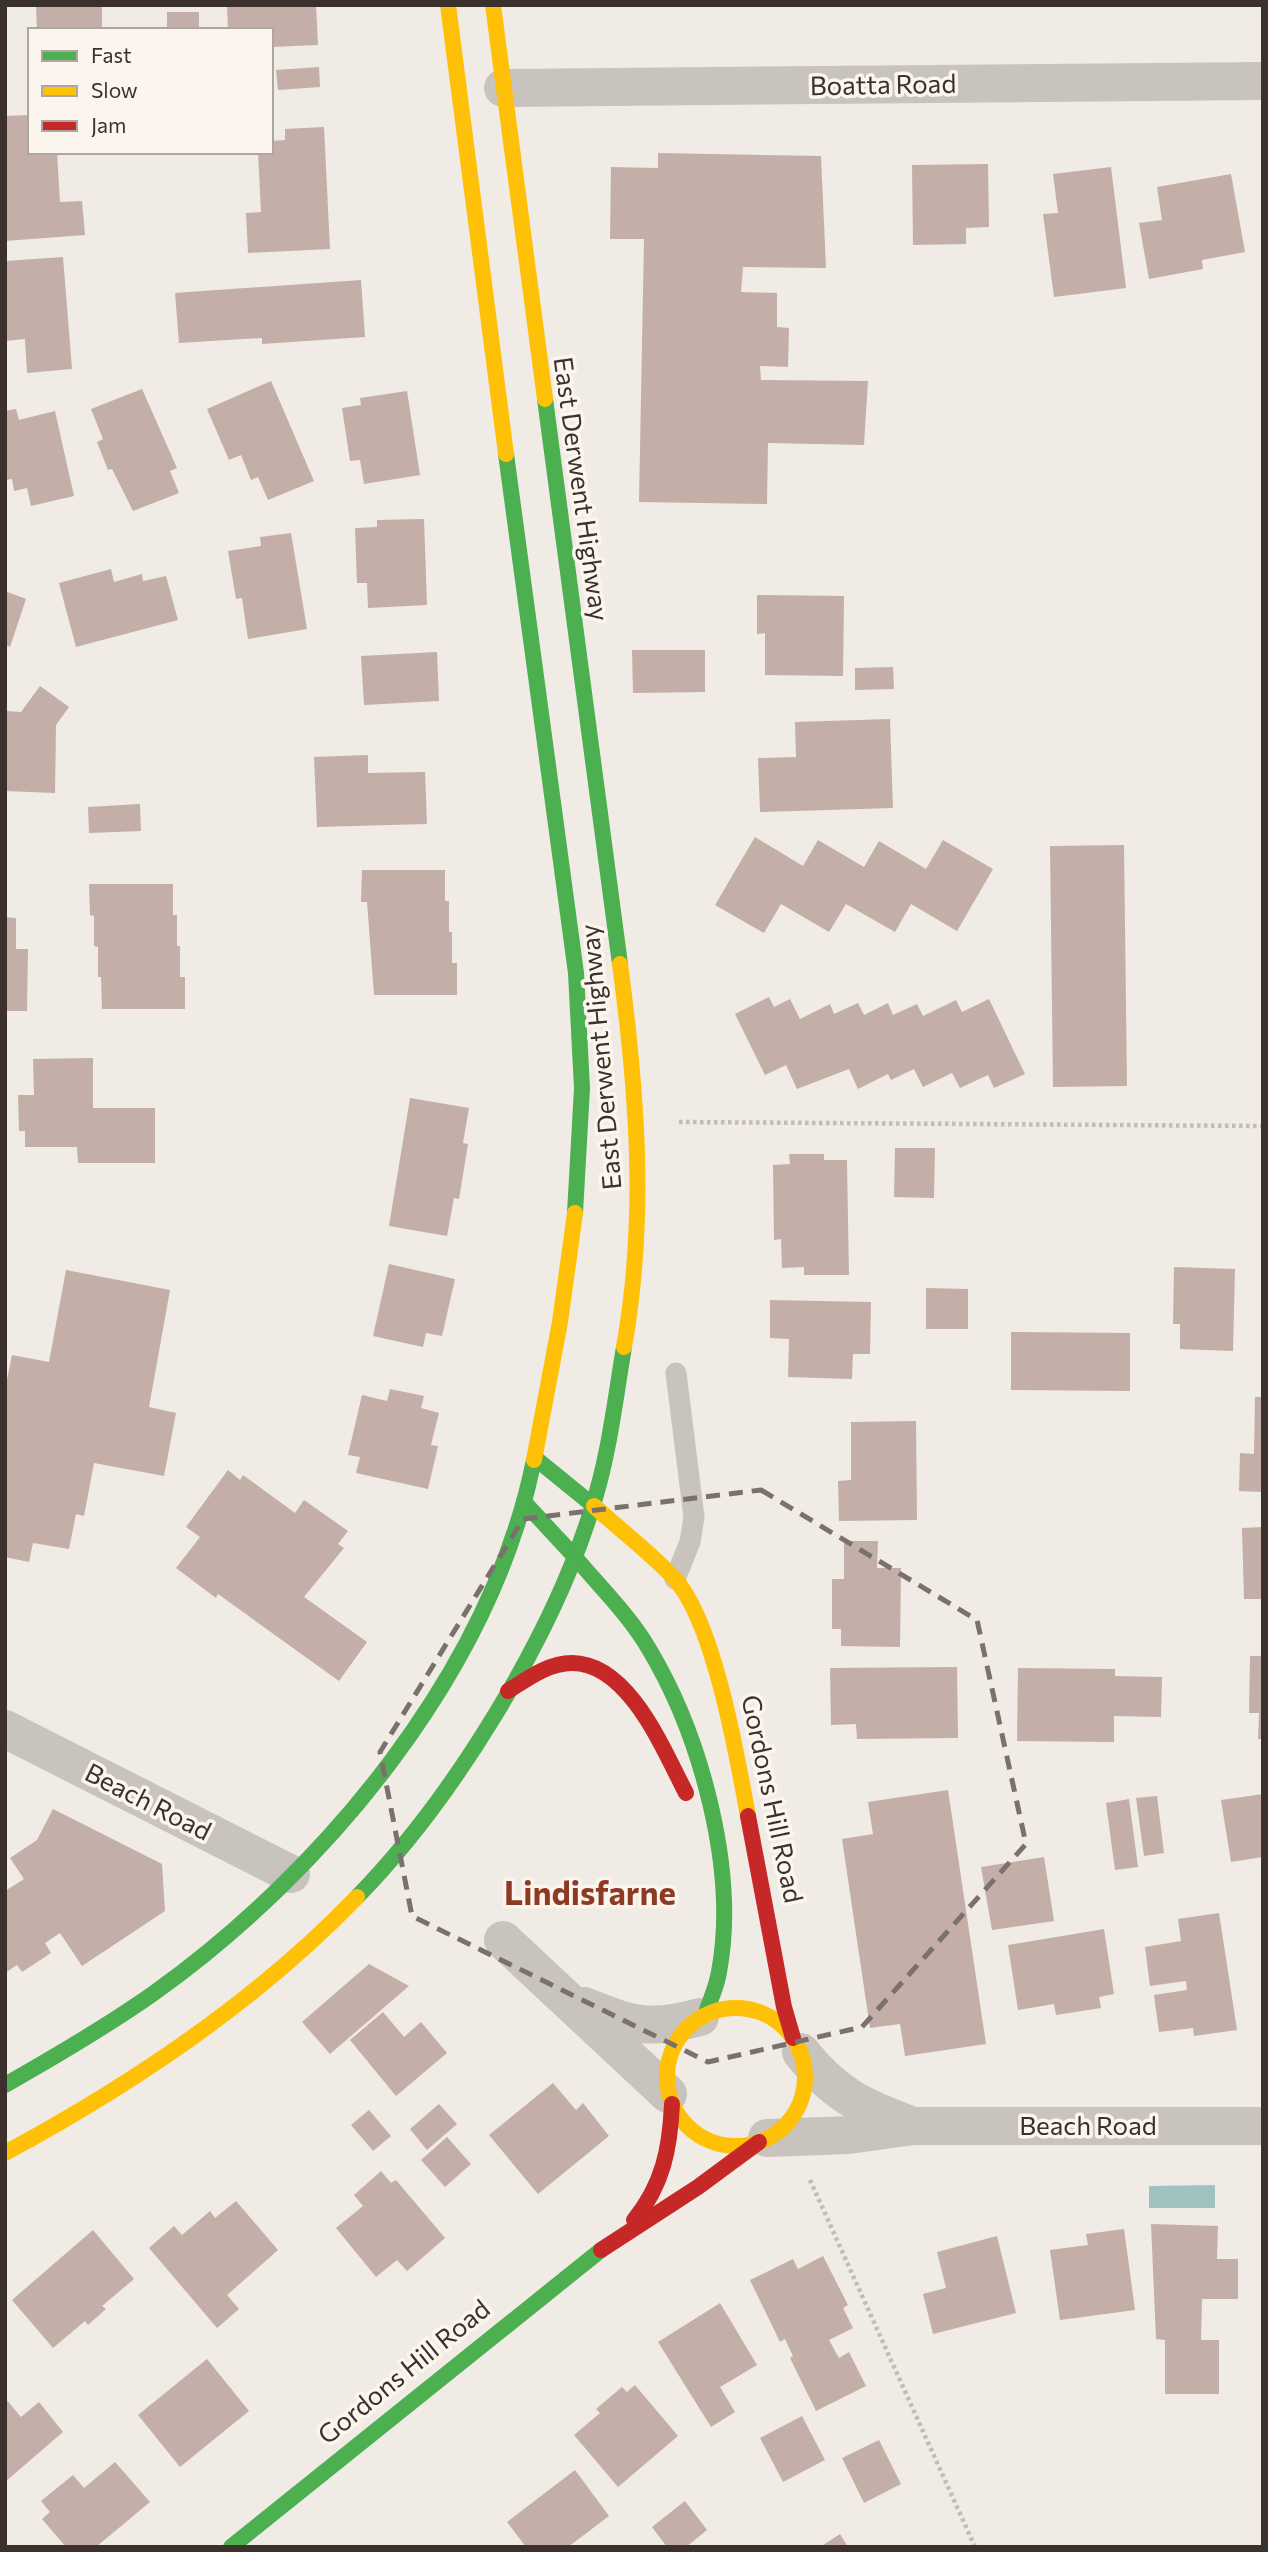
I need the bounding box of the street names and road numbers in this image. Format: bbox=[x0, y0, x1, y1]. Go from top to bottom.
street label: Boatta Road bbox=[809, 67, 956, 100]
street label: East Derwent Highway bbox=[549, 355, 616, 623]
street label: East Derwent Highway bbox=[572, 923, 627, 1191]
street label: Gordons Hill Road bbox=[736, 1692, 811, 1906]
street label: Beach Road bbox=[80, 1756, 217, 1846]
street label: Beach Road bbox=[1019, 2109, 1157, 2140]
street label: Gordons Hill Road bbox=[311, 2292, 495, 2450]

